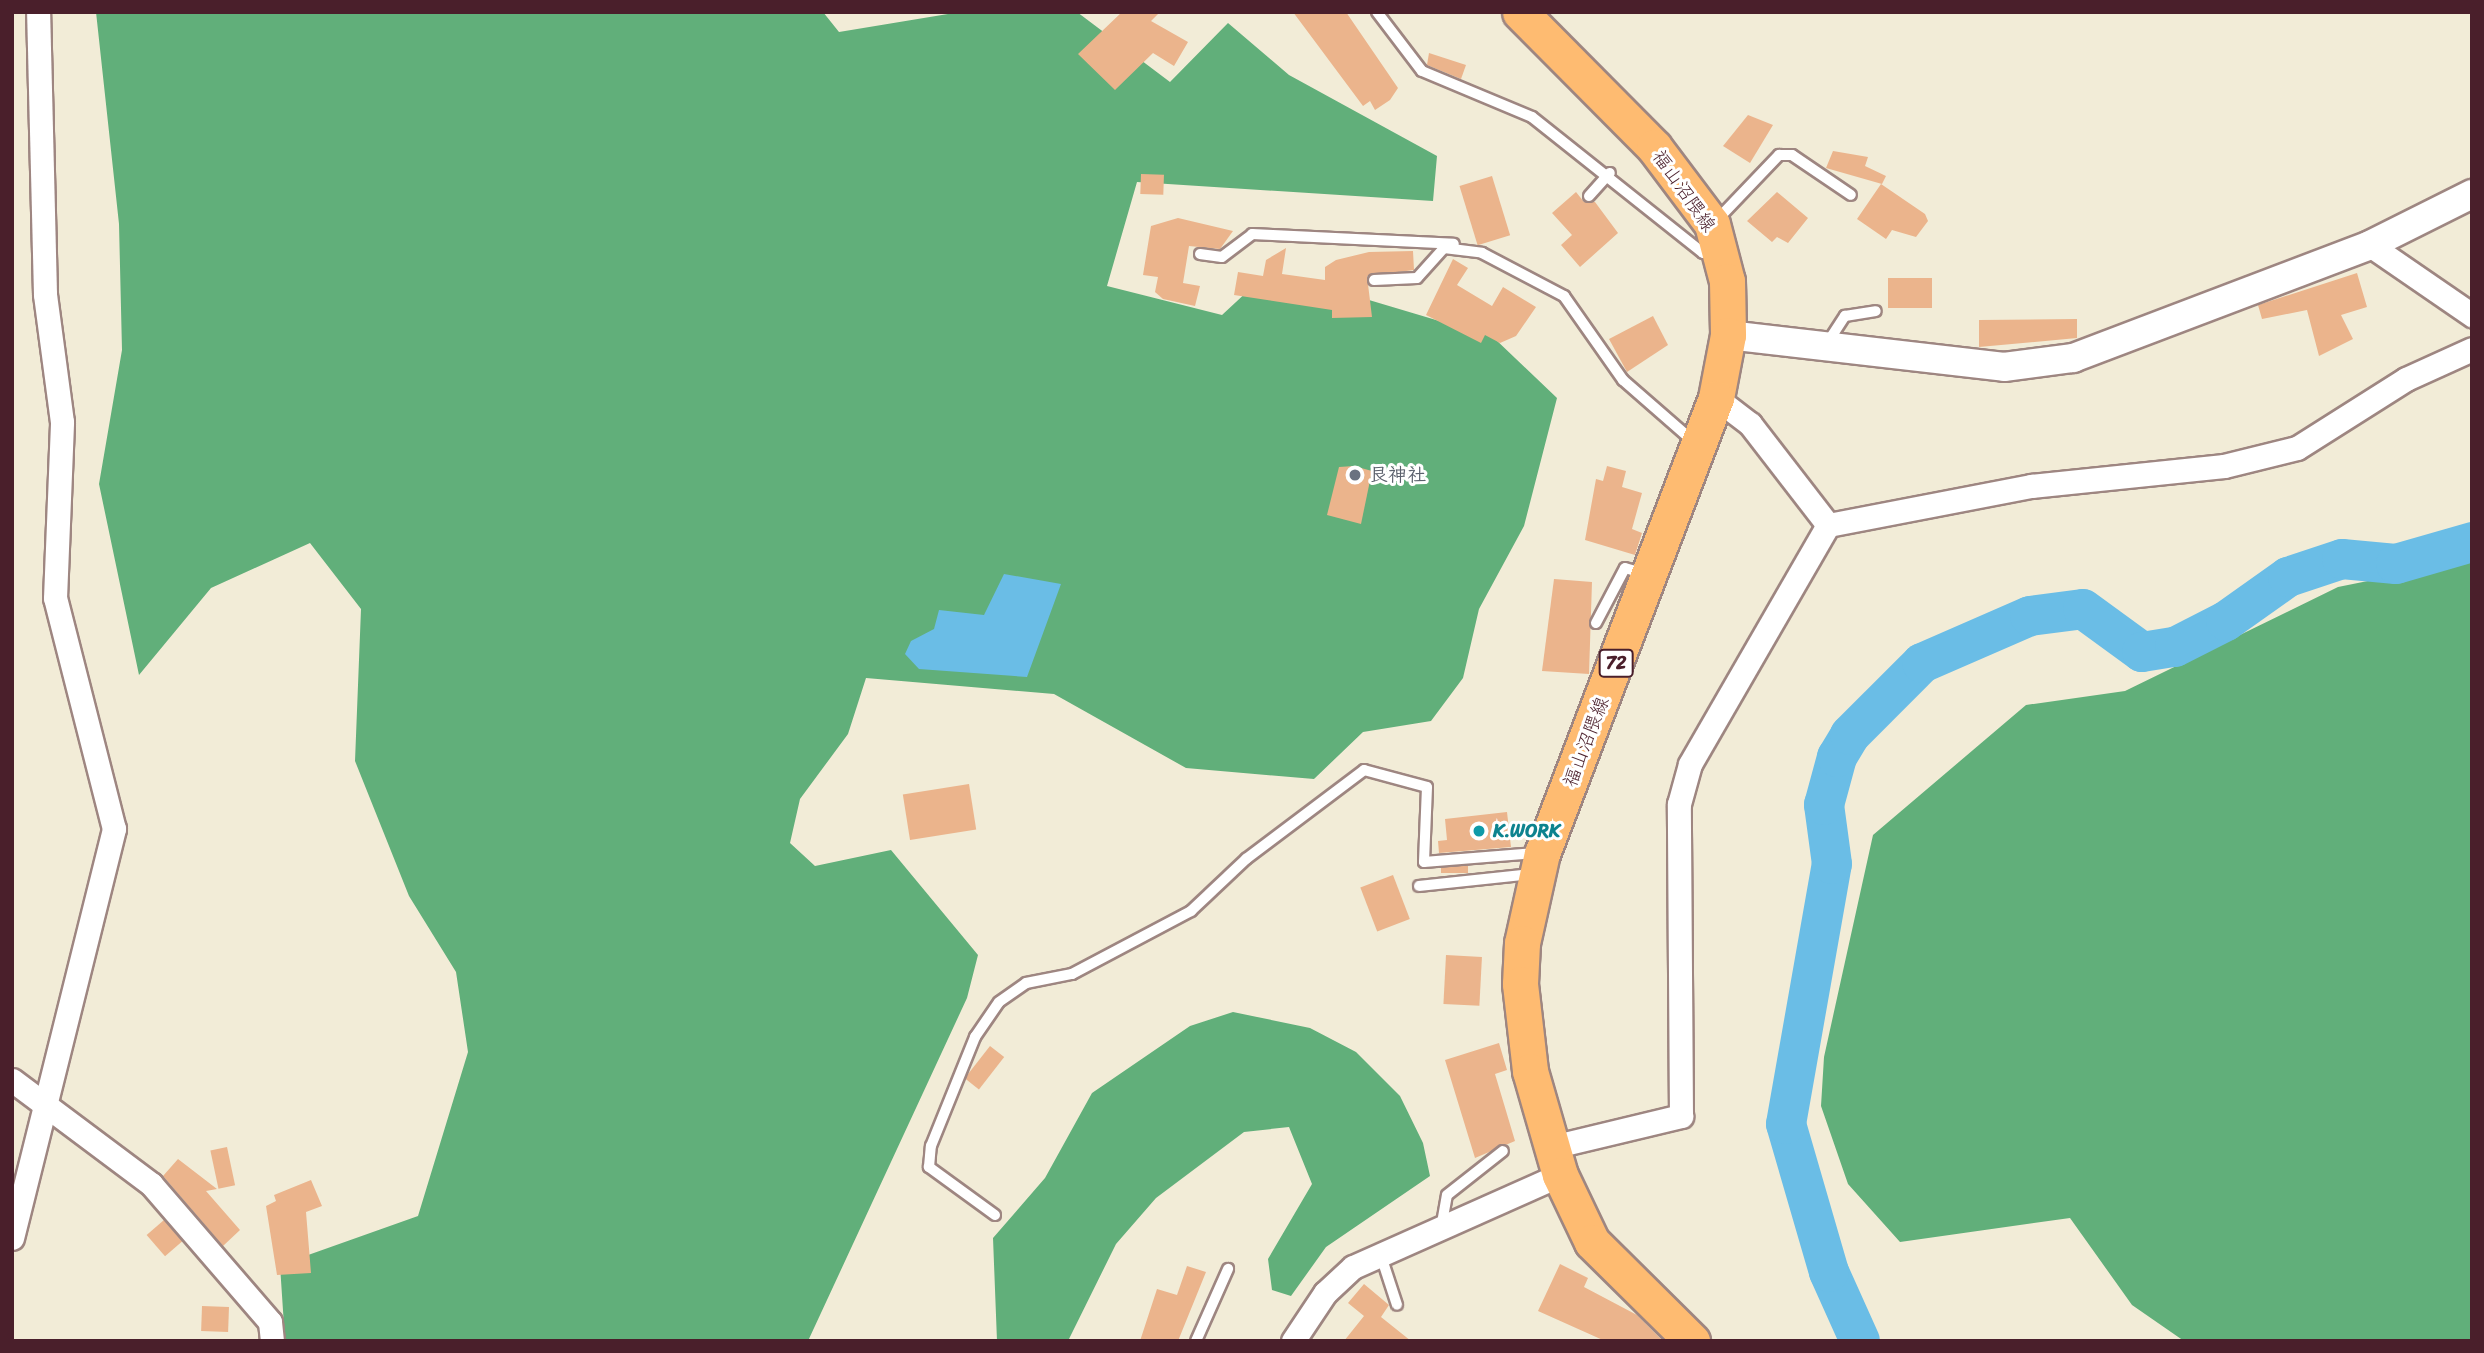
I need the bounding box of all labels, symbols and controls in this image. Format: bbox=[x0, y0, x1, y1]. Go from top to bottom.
street label: 福山沼隈線 bbox=[1647, 146, 1721, 236]
place label: 艮神社 bbox=[1369, 464, 1426, 486]
marker: 艮神社 bbox=[1347, 467, 1363, 483]
road number: 72 bbox=[1598, 648, 1634, 678]
street label: 福山沼隈線 bbox=[1558, 694, 1614, 790]
place label: K.WORK bbox=[1493, 820, 1560, 842]
marker: K.WORK bbox=[1471, 823, 1487, 839]

